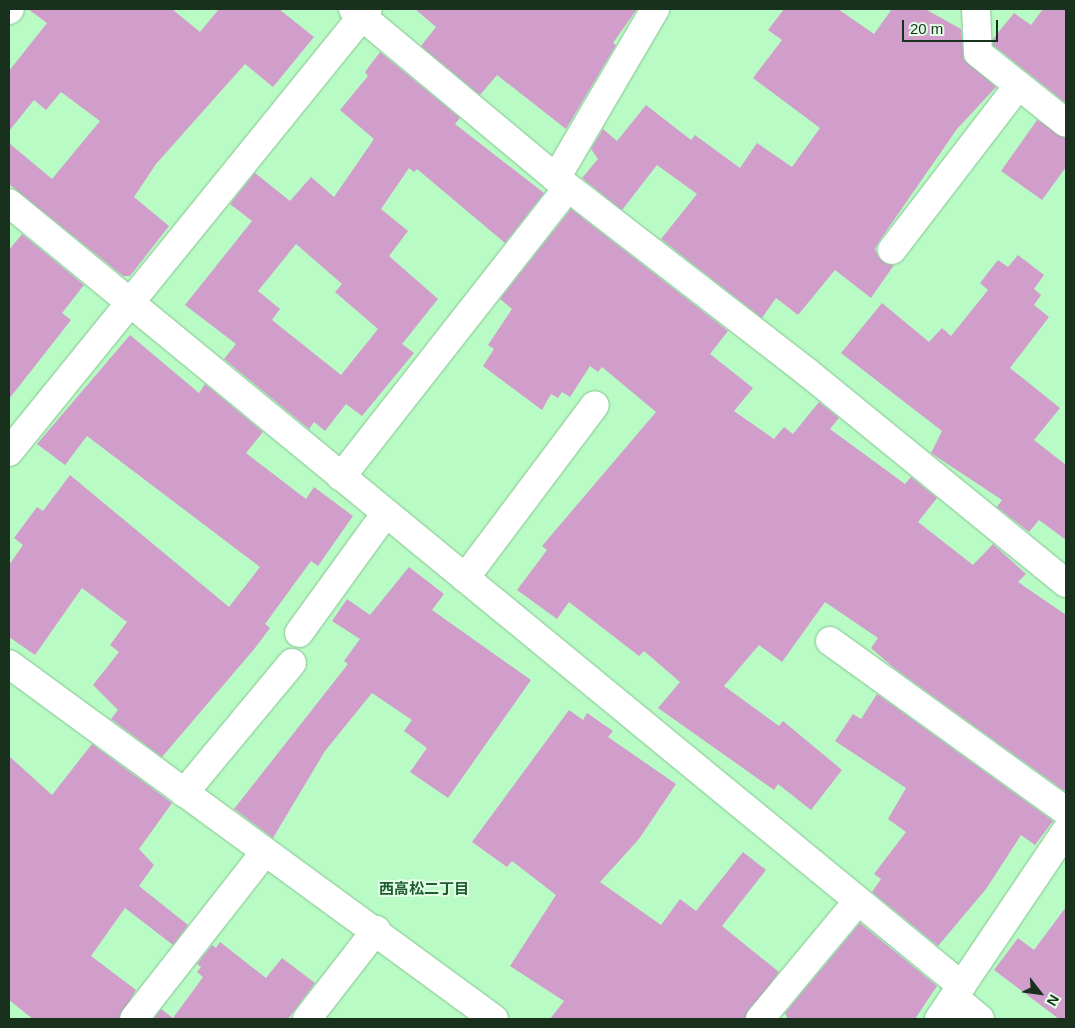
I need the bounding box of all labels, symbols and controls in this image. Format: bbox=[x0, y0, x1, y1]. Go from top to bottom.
scale bar bbox=[905, 10, 1001, 42]
text: 20 m bbox=[910, 20, 943, 37]
district label: 西高松二丁目 bbox=[379, 880, 469, 898]
north arrow bbox=[1015, 968, 1065, 1018]
text: N bbox=[1044, 992, 1062, 1009]

